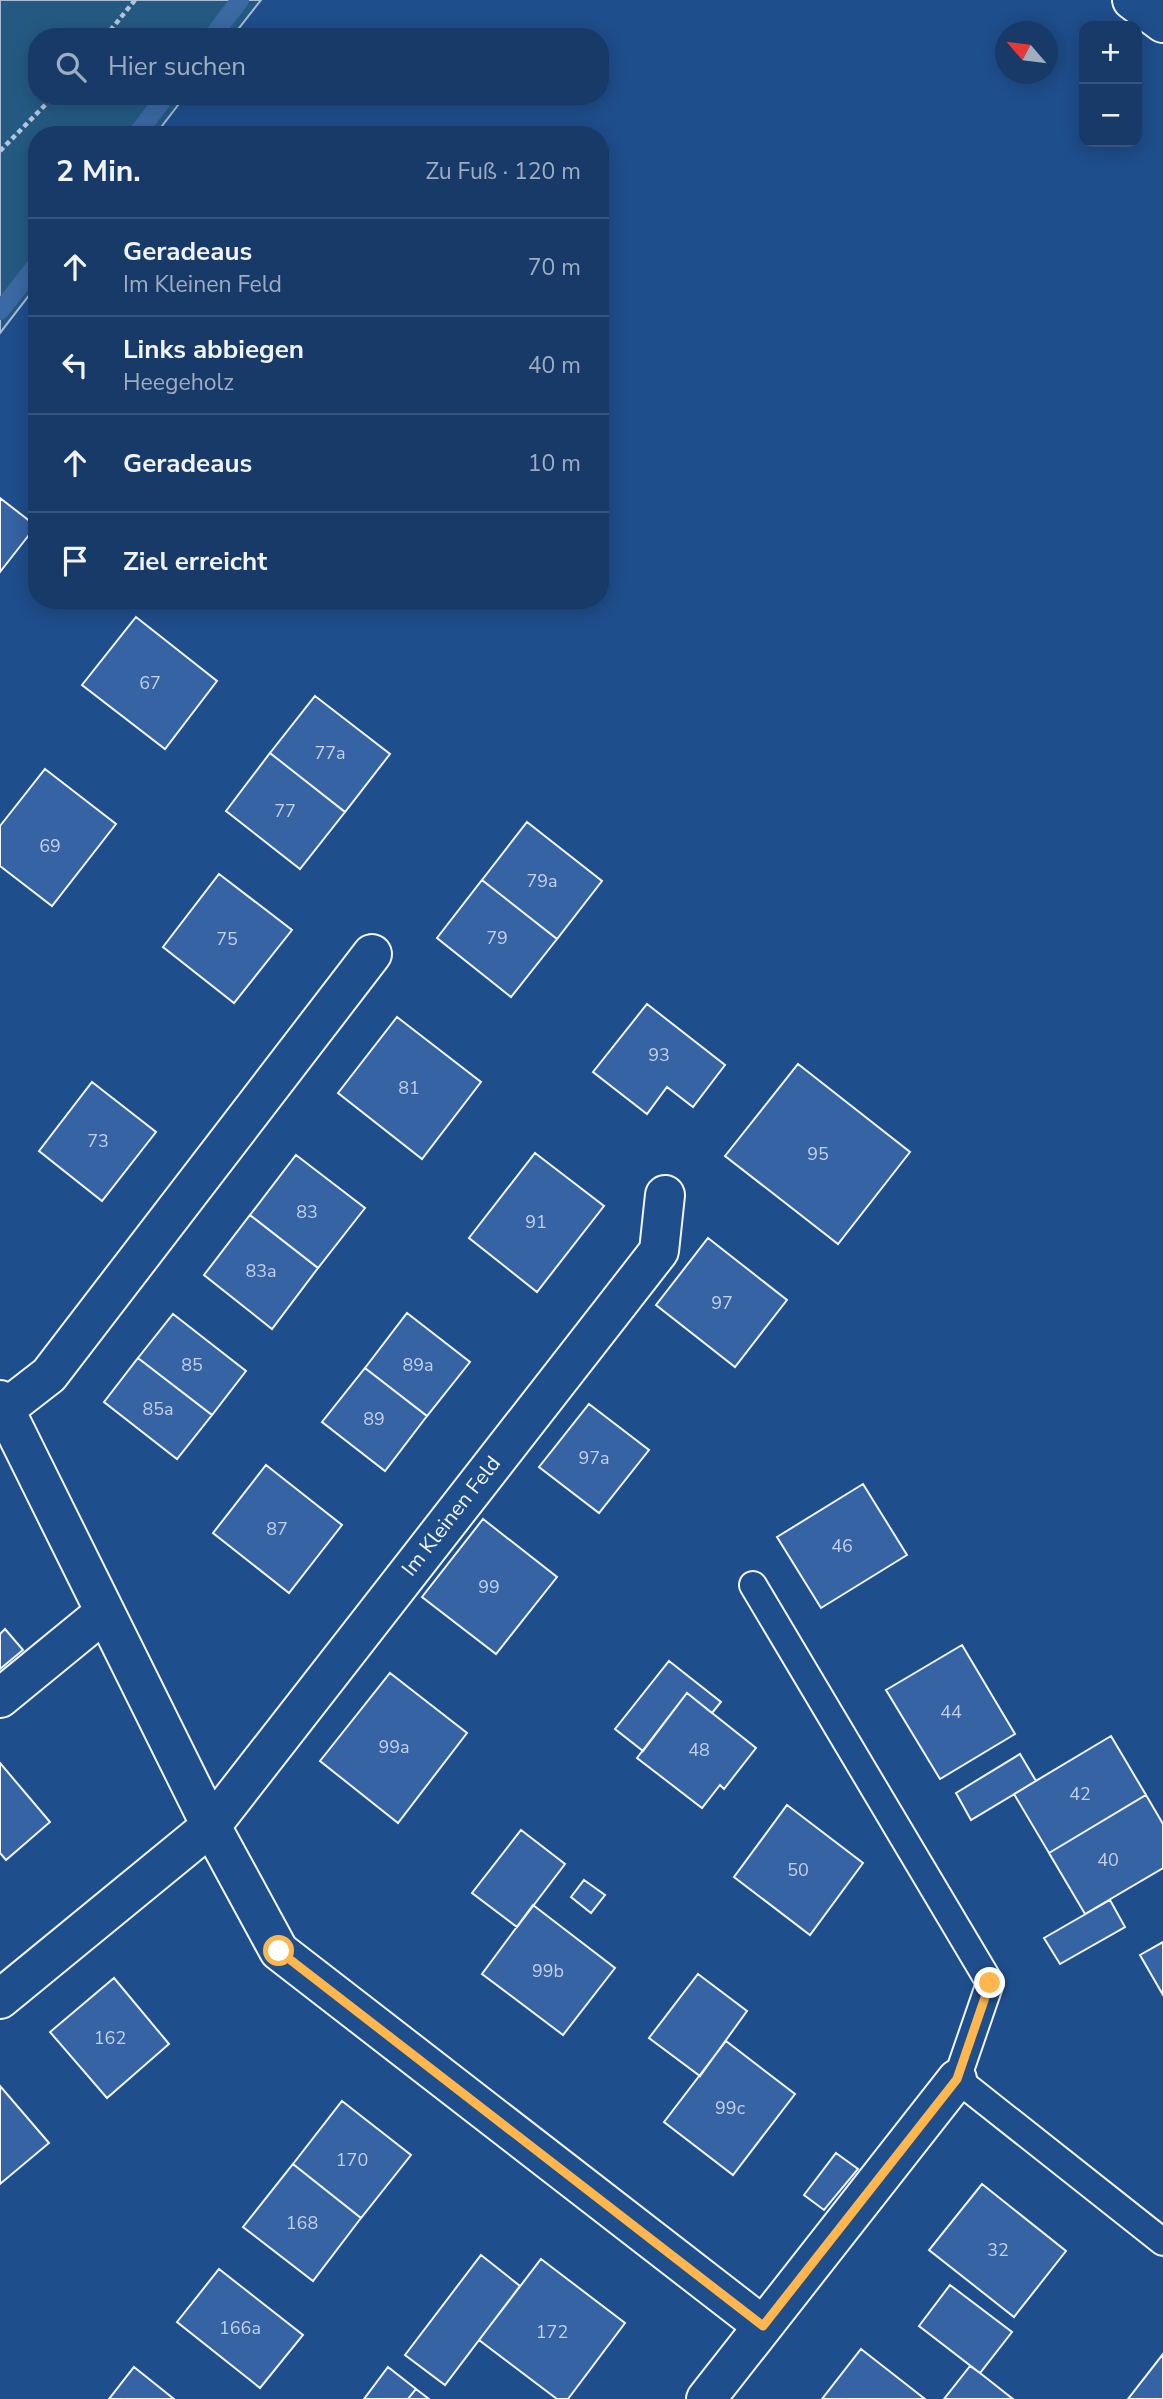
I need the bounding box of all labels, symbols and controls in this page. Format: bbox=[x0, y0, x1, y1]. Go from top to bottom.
north arrow bbox=[995, 21, 1058, 84]
map controls bbox=[1079, 21, 1142, 147]
button: + bbox=[1079, 21, 1142, 84]
search box bbox=[28, 28, 609, 105]
icon: search bbox=[52, 48, 90, 86]
text: Hier suchen bbox=[108, 49, 246, 84]
button: − bbox=[1079, 84, 1142, 147]
text: 2 Min. bbox=[56, 151, 141, 192]
text: Zu Fuß · 120 m bbox=[425, 156, 581, 187]
text: Geradeaus bbox=[123, 234, 252, 269]
icon: ahead bbox=[56, 248, 94, 286]
text: 70 m bbox=[528, 252, 581, 283]
text: Im Kleinen Feld bbox=[123, 269, 282, 300]
text: Links abbiegen bbox=[123, 332, 304, 367]
icon: left bbox=[56, 346, 94, 384]
text: 40 m bbox=[528, 350, 581, 381]
text: Heegeholz bbox=[123, 367, 234, 398]
icon: ahead bbox=[56, 444, 94, 482]
text: Geradeaus bbox=[123, 446, 252, 481]
text: 10 m bbox=[528, 448, 581, 479]
icon: arrive bbox=[56, 542, 94, 580]
text: Ziel erreicht bbox=[123, 544, 267, 579]
house number: 67 bbox=[139, 671, 161, 695]
house number: 77a bbox=[314, 741, 346, 765]
house number: 77 bbox=[274, 799, 296, 823]
house number: 69 bbox=[39, 834, 61, 858]
house number: 79a bbox=[526, 869, 558, 893]
house number: 79 bbox=[486, 926, 508, 950]
house number: 75 bbox=[216, 927, 238, 951]
house number: 93 bbox=[648, 1043, 670, 1067]
house number: 81 bbox=[398, 1076, 420, 1100]
house number: 73 bbox=[87, 1129, 109, 1153]
house number: 95 bbox=[807, 1142, 829, 1166]
house number: 83 bbox=[296, 1200, 318, 1224]
house number: 91 bbox=[525, 1210, 547, 1234]
house number: 83a bbox=[245, 1259, 277, 1283]
house number: 97 bbox=[711, 1291, 733, 1315]
house number: 85 bbox=[181, 1353, 203, 1377]
house number: 89a bbox=[402, 1353, 434, 1377]
house number: 85a bbox=[142, 1397, 174, 1421]
house number: 89 bbox=[363, 1407, 385, 1431]
house number: 97a bbox=[578, 1446, 610, 1470]
street label: Im Kleinen Feld bbox=[395, 1450, 507, 1582]
house number: 87 bbox=[266, 1517, 288, 1541]
house number: 46 bbox=[831, 1534, 853, 1558]
house number: 99 bbox=[478, 1575, 500, 1599]
house number: 44 bbox=[940, 1700, 962, 1724]
house number: 99a bbox=[378, 1735, 410, 1759]
house number: 48 bbox=[688, 1738, 710, 1762]
house number: 42 bbox=[1069, 1782, 1091, 1806]
house number: 40 bbox=[1097, 1848, 1119, 1872]
house number: 50 bbox=[787, 1858, 809, 1882]
route start bbox=[263, 1935, 294, 1966]
house number: 99b bbox=[532, 1959, 564, 1983]
route end bbox=[974, 1967, 1005, 1998]
house number: 162 bbox=[94, 2026, 126, 2050]
house number: 99c bbox=[715, 2096, 745, 2120]
house number: 170 bbox=[336, 2148, 368, 2172]
house number: 168 bbox=[286, 2211, 318, 2235]
house number: 32 bbox=[987, 2238, 1009, 2262]
house number: 166a bbox=[219, 2316, 261, 2340]
house number: 172 bbox=[536, 2320, 568, 2344]

